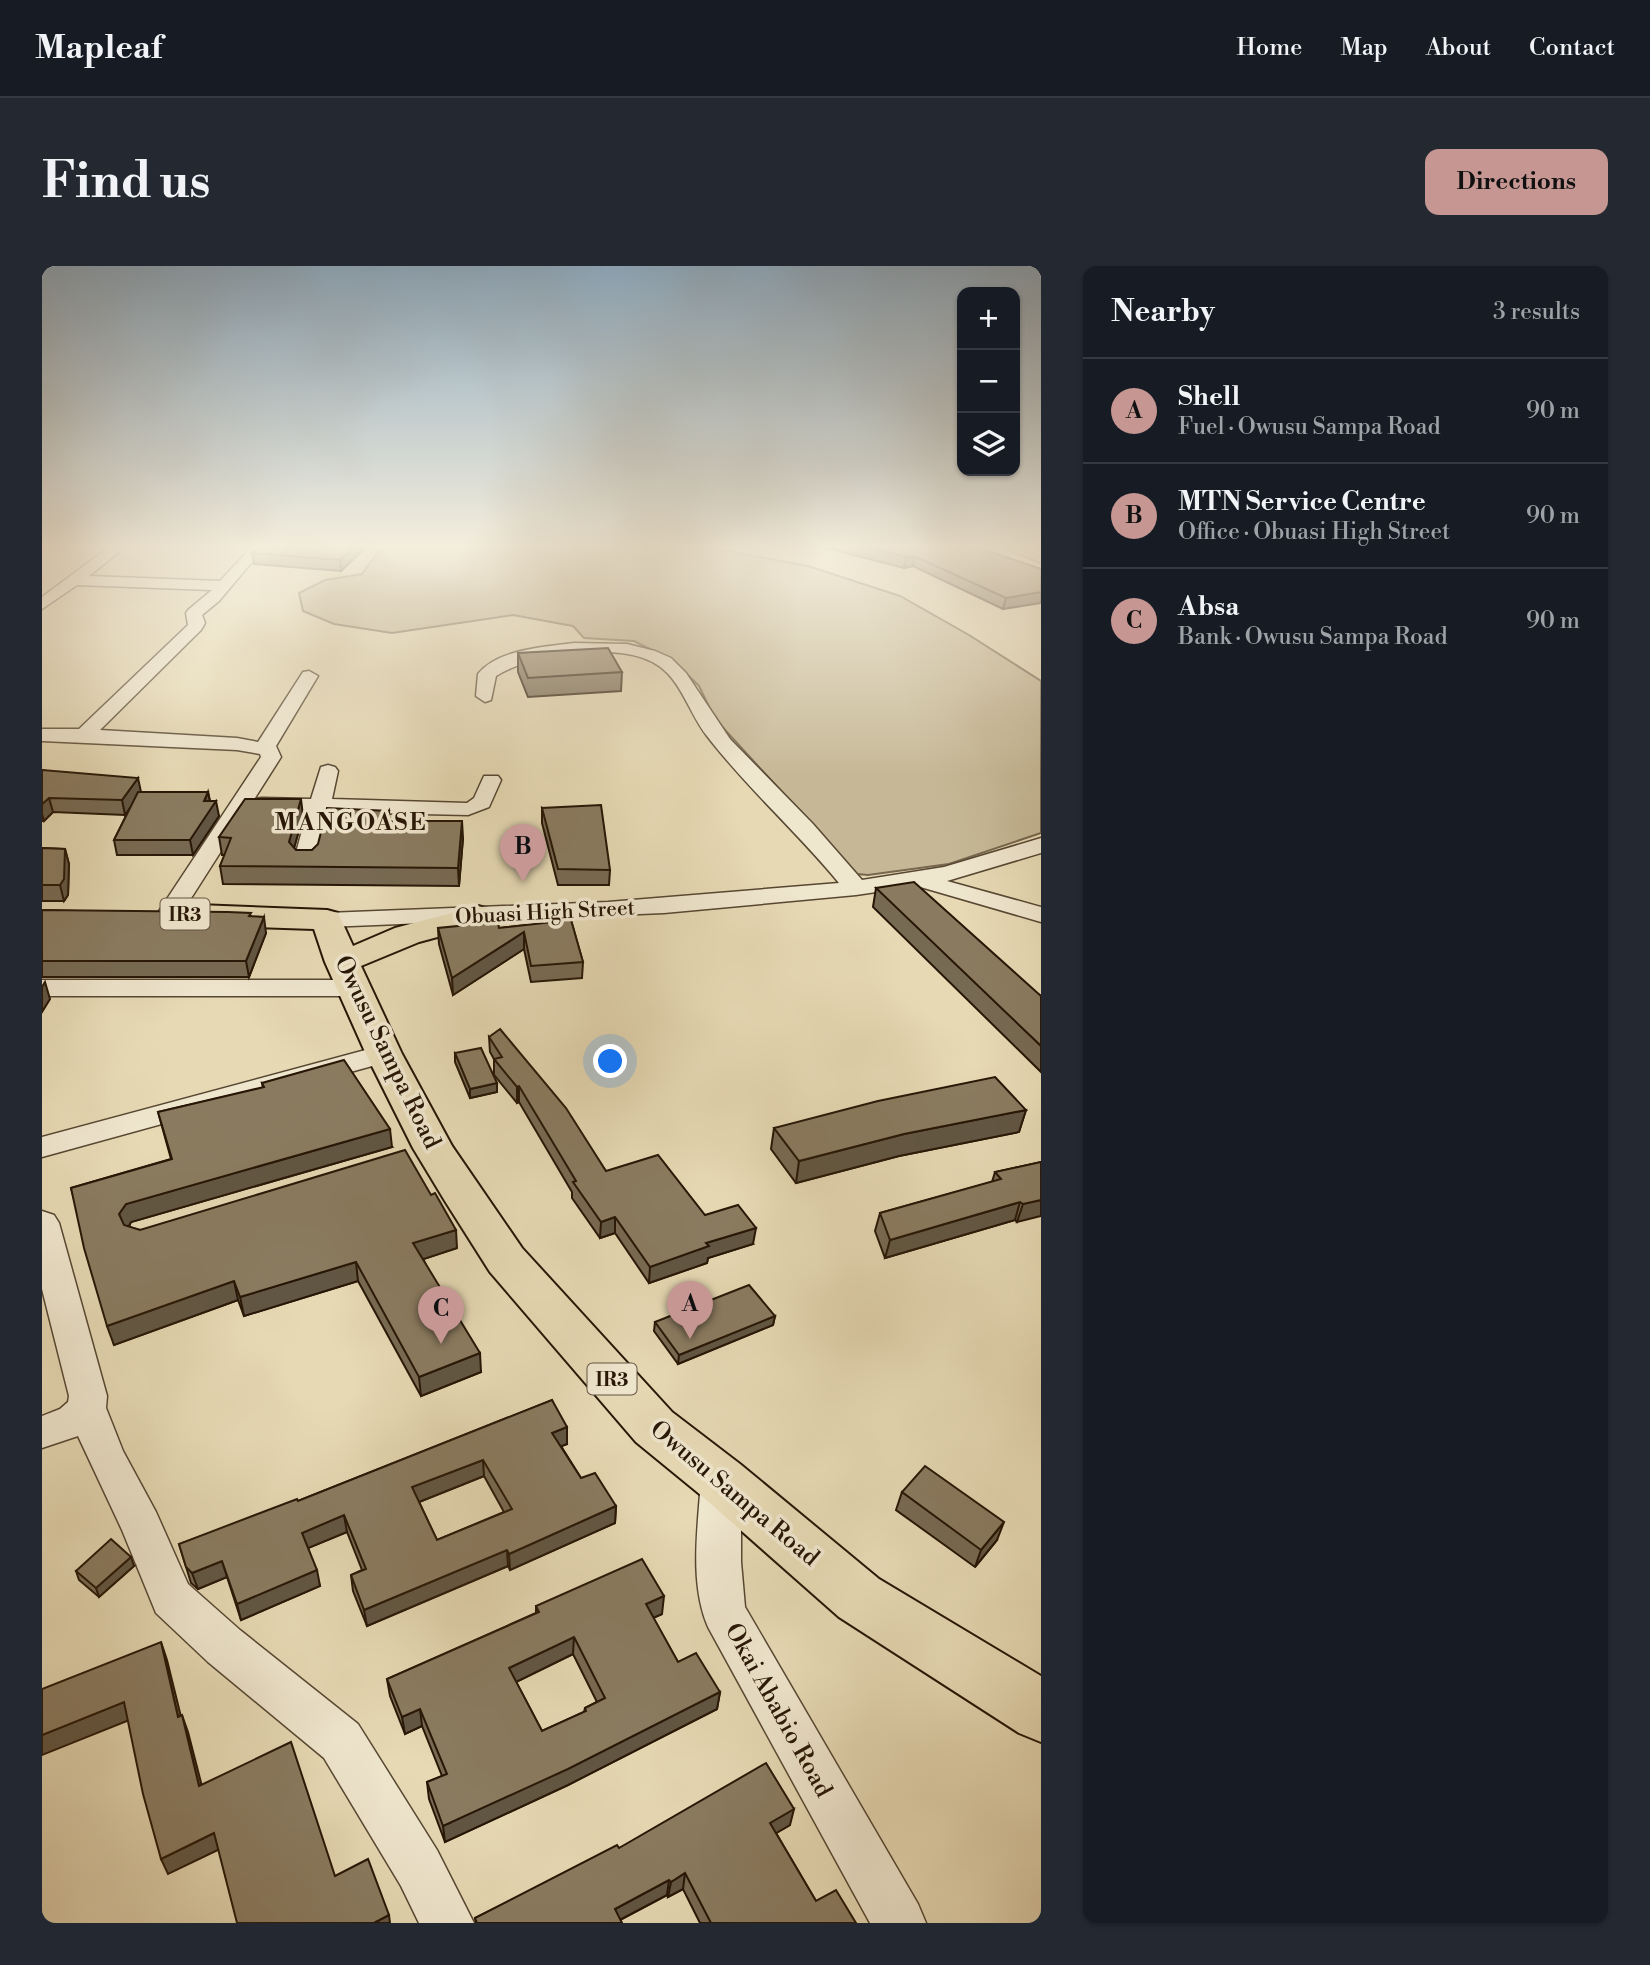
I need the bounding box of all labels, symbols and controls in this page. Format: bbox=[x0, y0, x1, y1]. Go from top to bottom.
text: Mapleaf bbox=[35, 28, 162, 69]
text: Home bbox=[1237, 33, 1302, 63]
text: Map bbox=[1340, 33, 1388, 63]
text: About bbox=[1426, 33, 1491, 63]
text: Contact bbox=[1529, 33, 1615, 63]
button: Directions bbox=[1425, 149, 1608, 215]
text: Find us bbox=[42, 152, 211, 213]
map controls bbox=[957, 287, 1020, 476]
button: + bbox=[957, 287, 1020, 350]
text: Nearby bbox=[1111, 293, 1215, 331]
text: 3 results bbox=[1493, 298, 1580, 326]
button: − bbox=[957, 350, 1020, 413]
text: Shell bbox=[1178, 381, 1240, 413]
text: A bbox=[1126, 397, 1142, 425]
text: 90 m bbox=[1526, 397, 1580, 425]
button: layers bbox=[957, 413, 1020, 476]
text: Fuel · Owusu Sampa Road bbox=[1178, 413, 1440, 441]
text: MTN Service Centre bbox=[1178, 486, 1426, 518]
text: B bbox=[1125, 502, 1143, 530]
text: 90 m bbox=[1526, 502, 1580, 530]
text: Office · Obuasi High Street bbox=[1178, 518, 1450, 546]
text: Absa bbox=[1178, 591, 1239, 623]
text: C bbox=[1126, 607, 1142, 635]
text: 90 m bbox=[1526, 607, 1580, 635]
text: Bank · Owusu Sampa Road bbox=[1178, 623, 1448, 651]
district label: MANGOASE bbox=[275, 809, 427, 837]
pin: B bbox=[500, 824, 546, 882]
street label: Obuasi High Street bbox=[455, 895, 636, 931]
road number: IR3 bbox=[160, 898, 210, 930]
street label: Owusu Sampa Road bbox=[327, 951, 447, 1154]
your location bbox=[593, 1044, 627, 1078]
pin: A bbox=[667, 1281, 713, 1339]
pin: C bbox=[418, 1286, 464, 1344]
road number: IR3 bbox=[588, 1364, 636, 1394]
street label: Owusu Sampa Road bbox=[644, 1414, 825, 1573]
street label: Okai Ababio Road bbox=[718, 1618, 839, 1803]

